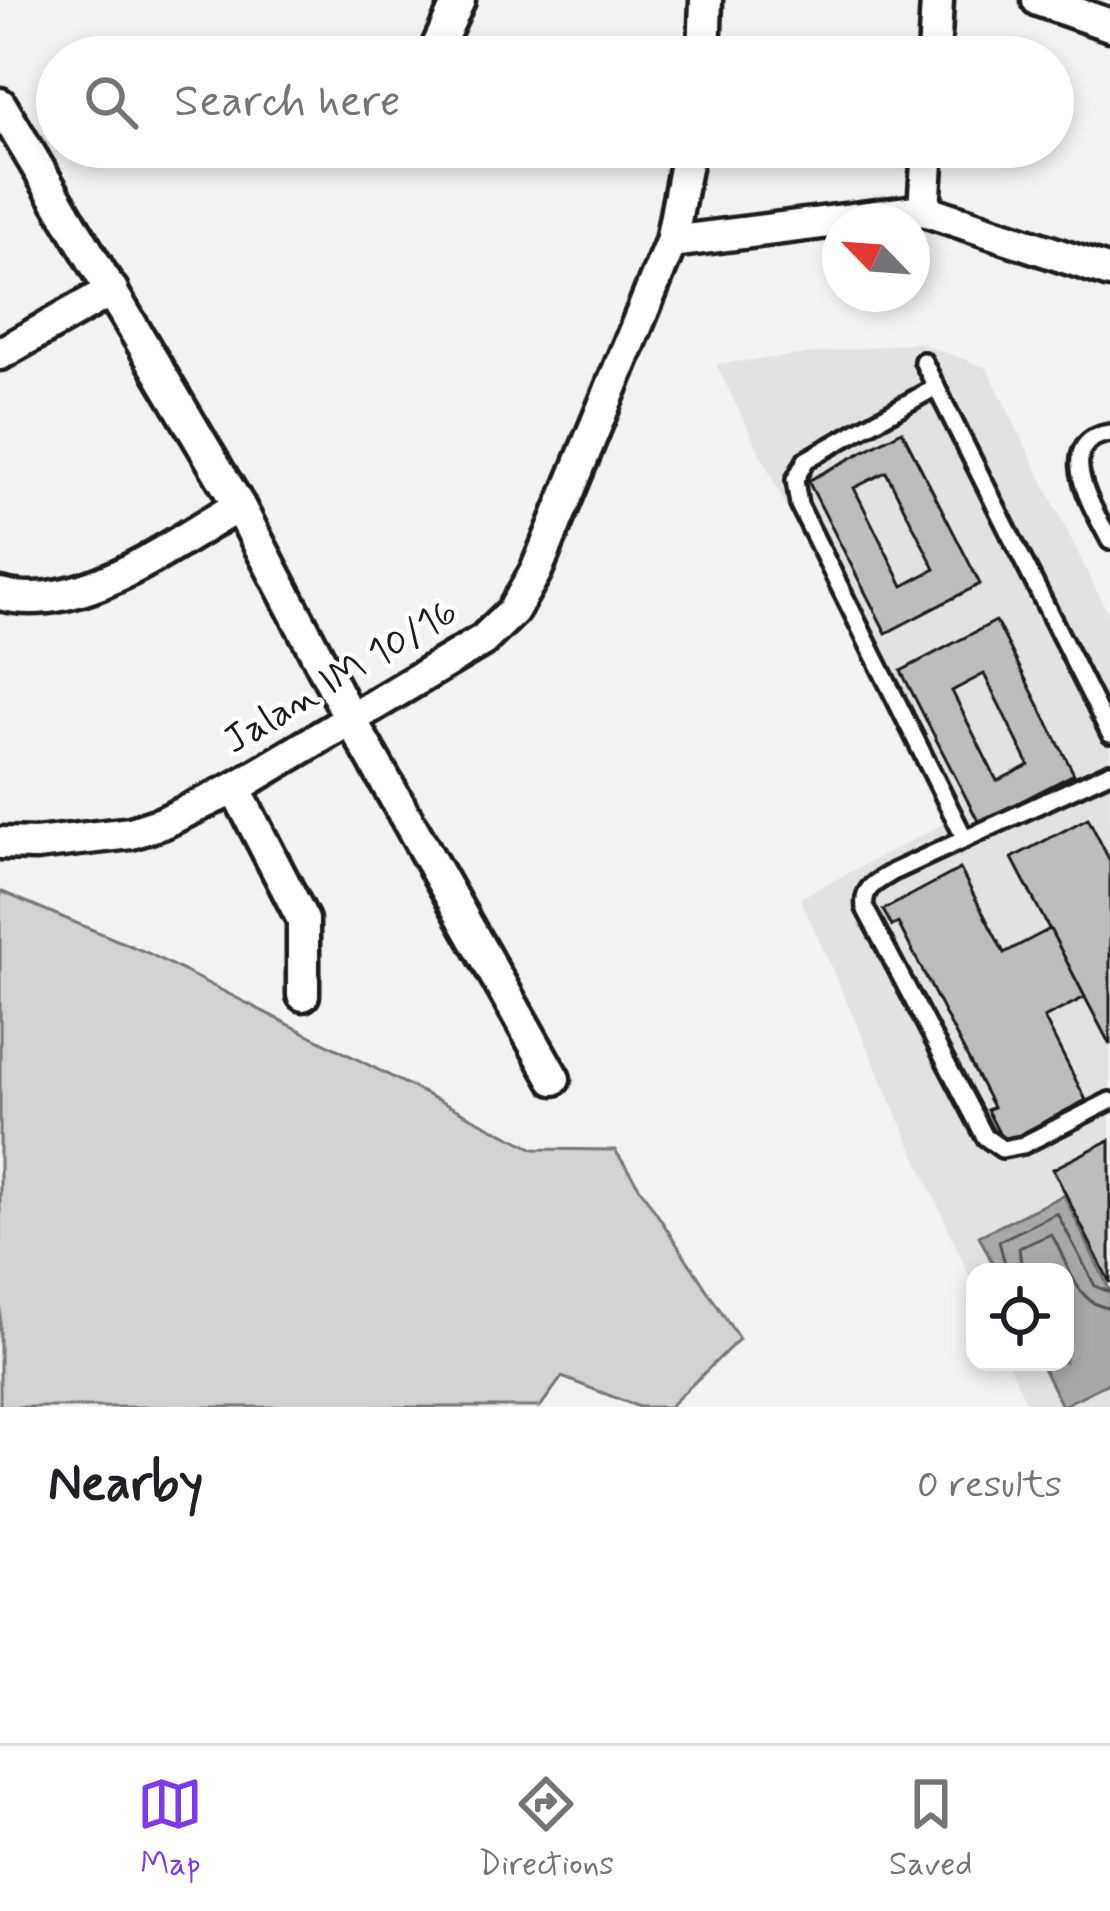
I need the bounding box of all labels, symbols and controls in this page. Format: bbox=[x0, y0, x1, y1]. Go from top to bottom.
search box bbox=[36, 36, 1074, 168]
icon: search bbox=[78, 69, 144, 135]
text: Search here bbox=[174, 73, 401, 132]
north arrow bbox=[822, 204, 930, 312]
street label: Jalan IM 10/16 bbox=[215, 587, 467, 767]
map controls bbox=[966, 1263, 1074, 1371]
button: locate bbox=[966, 1263, 1074, 1371]
text: Nearby bbox=[48, 1452, 203, 1518]
text: 0 results bbox=[917, 1460, 1062, 1511]
tab: Map bbox=[137, 1771, 203, 1887]
tab: Directions bbox=[478, 1771, 614, 1887]
tab: Saved bbox=[889, 1771, 973, 1887]

